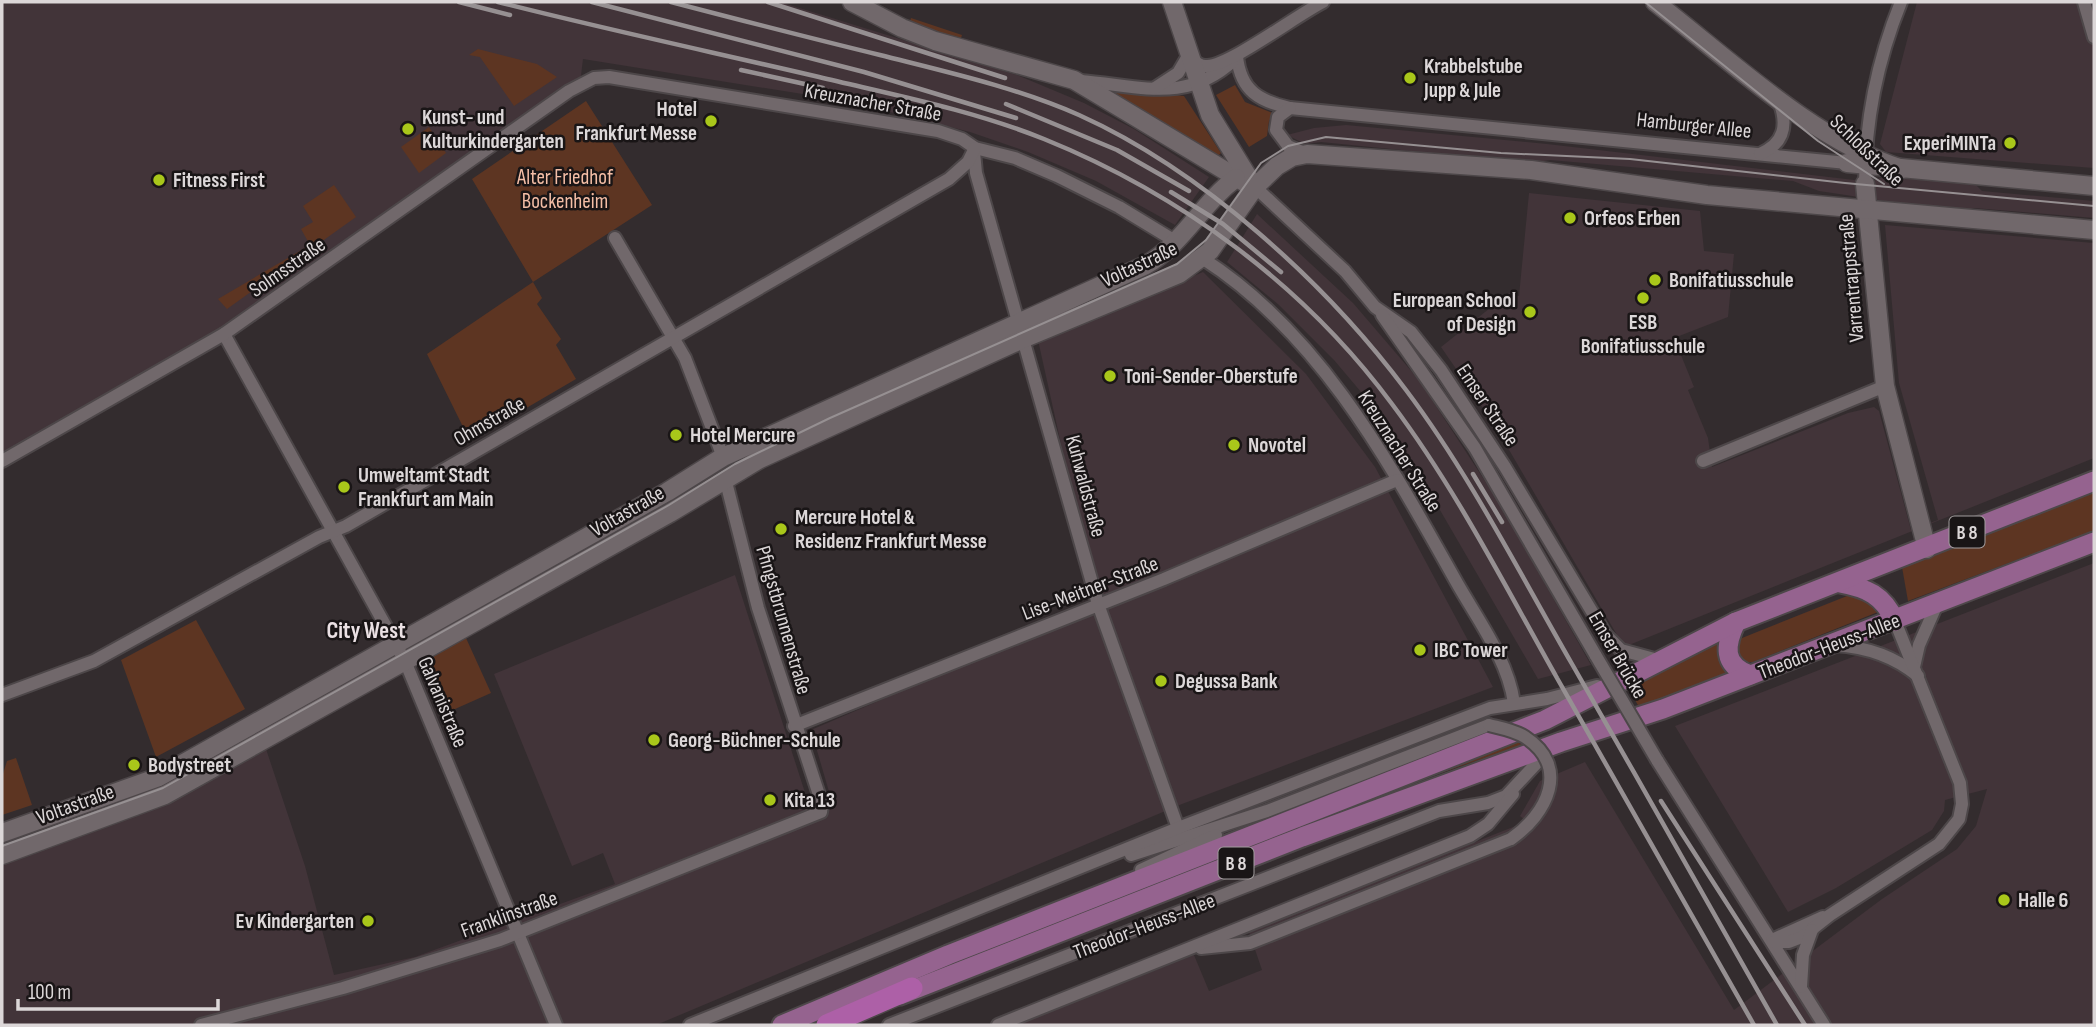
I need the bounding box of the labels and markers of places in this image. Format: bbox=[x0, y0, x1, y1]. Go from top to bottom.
place label: Krabbelstube Jupp & Jule bbox=[1423, 54, 1523, 103]
marker: Krabbelstube Jupp & Jule bbox=[1402, 70, 1418, 86]
place label: Hotel Frankfurt Messe bbox=[575, 97, 697, 146]
place label: Kunst- und Kulturkindergarten bbox=[422, 105, 564, 154]
marker: Hotel Frankfurt Messe bbox=[703, 113, 719, 129]
marker: Kunst- und Kulturkindergarten bbox=[400, 121, 416, 137]
place label: ExperiMINTa bbox=[1904, 131, 1996, 156]
marker: ExperiMINTa bbox=[2002, 135, 2018, 151]
place label: Fitness First bbox=[173, 168, 265, 193]
marker: Fitness First bbox=[151, 172, 167, 188]
place label: Orfeos Erben bbox=[1584, 206, 1680, 231]
marker: Orfeos Erben bbox=[1562, 210, 1578, 226]
place label: Bonifatiusschule bbox=[1669, 268, 1794, 293]
marker: Bonifatiusschule bbox=[1647, 272, 1663, 288]
place label: European School of Design bbox=[1393, 288, 1516, 337]
marker: ESB Bonifatiusschule bbox=[1635, 290, 1651, 306]
marker: European School of Design bbox=[1522, 304, 1538, 320]
place label: ESB Bonifatiusschule bbox=[1581, 310, 1705, 359]
place label: Toni-Sender-Oberstufe bbox=[1124, 364, 1298, 389]
marker: Toni-Sender-Oberstufe bbox=[1102, 368, 1118, 384]
place label: Hotel Mercure bbox=[690, 423, 795, 448]
marker: Hotel Mercure bbox=[668, 427, 684, 443]
place label: Novotel bbox=[1248, 433, 1306, 458]
marker: Novotel bbox=[1226, 437, 1242, 453]
place label: Umweltamt Stadt Frankfurt am Main bbox=[358, 463, 494, 512]
marker: Umweltamt Stadt Frankfurt am Main bbox=[336, 479, 352, 495]
place label: Mercure Hotel & Residenz Frankfurt Messe bbox=[795, 505, 987, 554]
marker: Mercure Hotel & Residenz Frankfurt Messe bbox=[773, 521, 789, 537]
place label: IBC Tower bbox=[1434, 638, 1508, 663]
marker: IBC Tower bbox=[1412, 642, 1428, 658]
place label: Degussa Bank bbox=[1175, 669, 1278, 694]
marker: Degussa Bank bbox=[1153, 673, 1169, 689]
place label: Georg-Büchner-Schule bbox=[668, 728, 841, 753]
marker: Georg-Büchner-Schule bbox=[646, 732, 662, 748]
place label: Bodystreet bbox=[148, 753, 231, 778]
marker: Bodystreet bbox=[126, 757, 142, 773]
place label: Kita 13 bbox=[784, 788, 835, 813]
marker: Kita 13 bbox=[762, 792, 778, 808]
place label: Halle 6 bbox=[2018, 888, 2069, 913]
marker: Halle 6 bbox=[1996, 892, 2012, 908]
place label: Ev Kindergarten bbox=[236, 909, 354, 934]
marker: Ev Kindergarten bbox=[360, 913, 376, 929]

